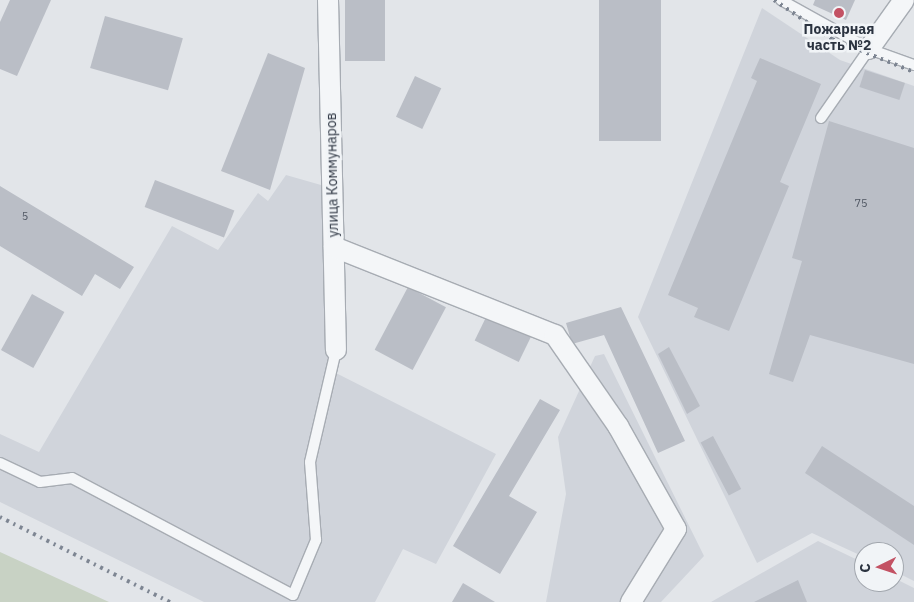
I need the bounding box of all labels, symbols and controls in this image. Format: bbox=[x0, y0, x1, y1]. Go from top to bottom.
marker: Пожарная часть №2 bbox=[833, 7, 845, 19]
place label: Пожарная часть №2 bbox=[804, 21, 874, 54]
street label: улица Коммунаров bbox=[323, 112, 341, 238]
house number: 75 bbox=[854, 196, 868, 210]
house number: 5 bbox=[22, 209, 28, 223]
north arrow bbox=[854, 542, 904, 592]
text: С bbox=[856, 563, 874, 573]

